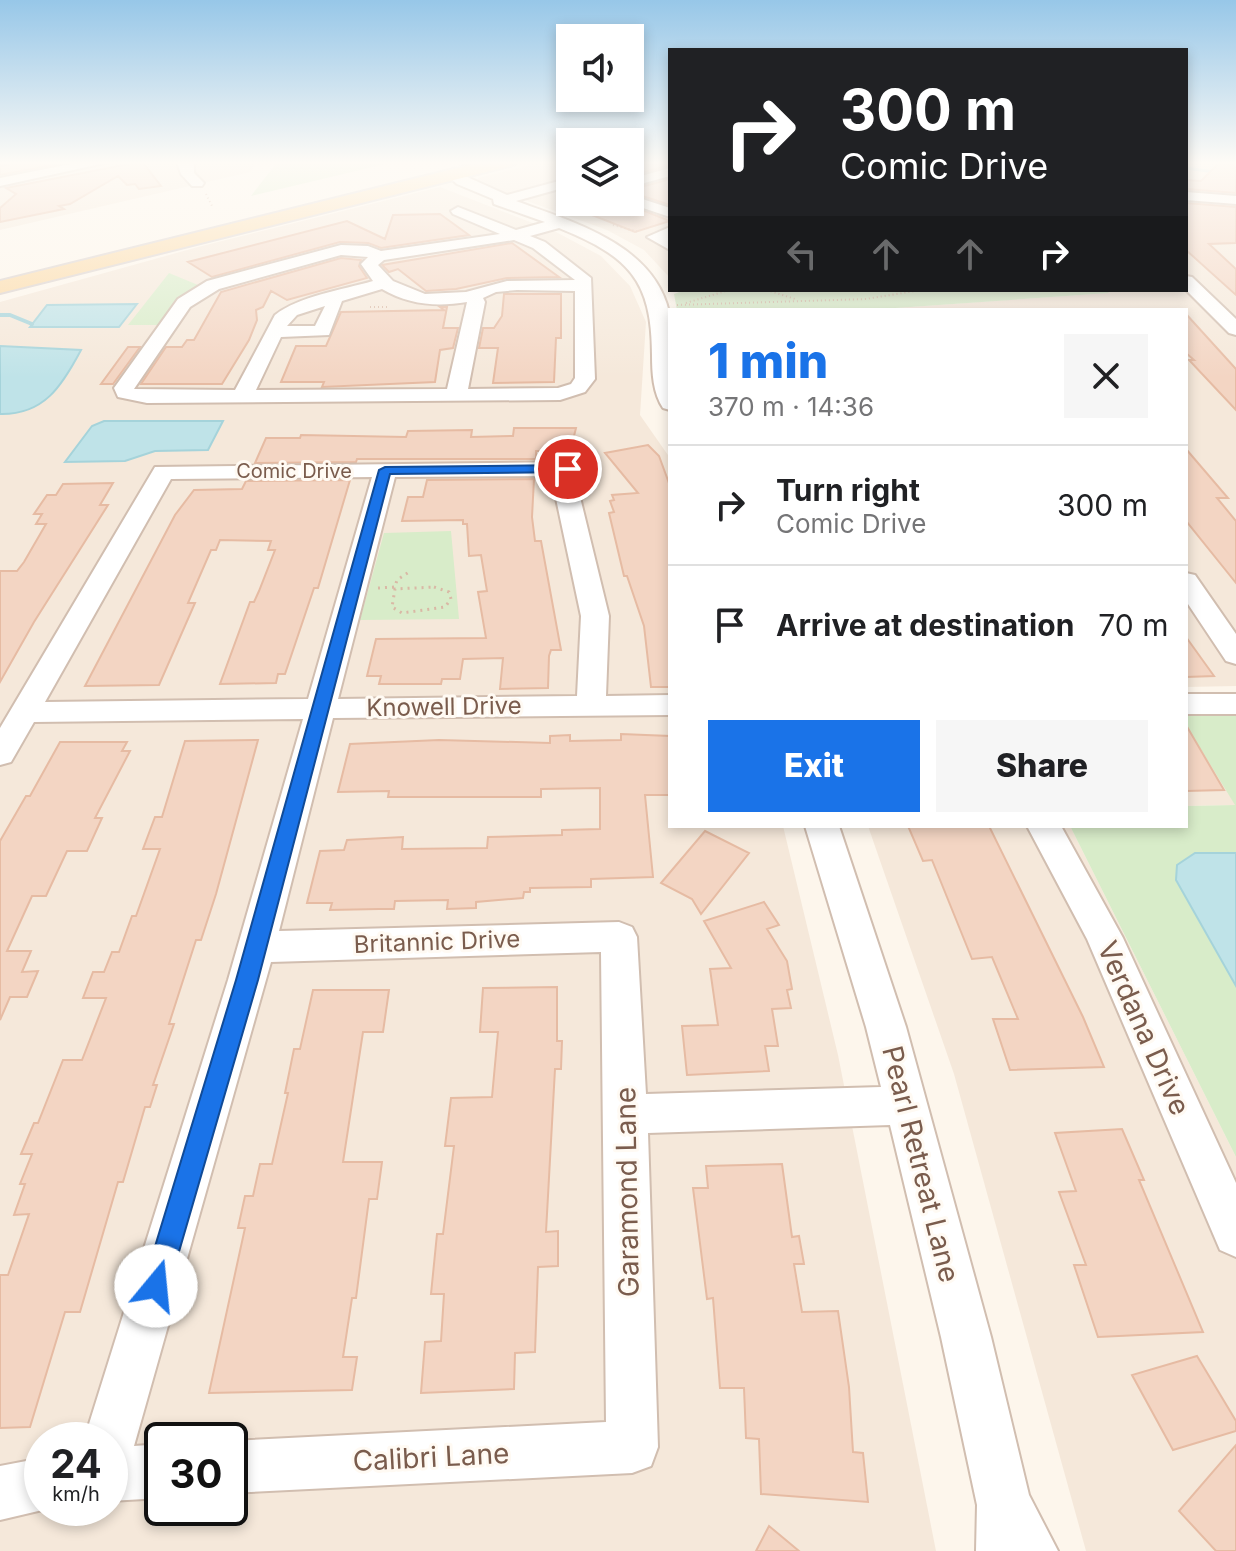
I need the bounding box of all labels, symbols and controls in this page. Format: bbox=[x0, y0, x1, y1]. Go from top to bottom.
map controls bbox=[556, 24, 644, 216]
button: sound bbox=[556, 24, 644, 112]
text: 300 m bbox=[840, 76, 1016, 144]
icon: right bbox=[708, 80, 812, 184]
button: layers bbox=[556, 128, 644, 216]
text: Comic Drive bbox=[840, 144, 1048, 188]
icon: left bbox=[780, 232, 824, 276]
icon: ahead bbox=[864, 232, 908, 276]
icon: ahead bbox=[948, 232, 992, 276]
icon: right bbox=[1032, 232, 1076, 276]
text: 1 min bbox=[708, 331, 828, 390]
button: close bbox=[1064, 334, 1148, 418]
text: 370 m · 14:36 bbox=[708, 391, 874, 422]
pin bbox=[534, 435, 602, 503]
icon: arrive bbox=[546, 447, 590, 491]
street label: Comic Drive bbox=[236, 459, 352, 483]
text: Turn right bbox=[776, 472, 920, 508]
icon: right bbox=[708, 483, 752, 527]
text: 300 m bbox=[1057, 487, 1148, 523]
text: Comic Drive bbox=[776, 508, 926, 539]
icon: arrive bbox=[708, 603, 752, 647]
text: Arrive at destination bbox=[776, 607, 1074, 643]
text: 70 m bbox=[1098, 607, 1168, 643]
street label: Knowell Drive bbox=[366, 691, 522, 722]
button: Exit bbox=[708, 720, 920, 812]
button: Share bbox=[936, 720, 1148, 812]
street label: Britannic Drive bbox=[353, 924, 521, 959]
street label: Verdana Drive bbox=[1090, 936, 1198, 1120]
street label: Pearl Retreat Lane bbox=[875, 1042, 967, 1286]
street label: Garamond Lane bbox=[608, 1087, 646, 1297]
position arrow bbox=[114, 1244, 198, 1328]
speed limit sign: 30 bbox=[144, 1422, 248, 1526]
street label: Calibri Lane bbox=[352, 1436, 510, 1478]
text: 24 bbox=[50, 1439, 102, 1488]
text: km/h bbox=[52, 1482, 100, 1506]

